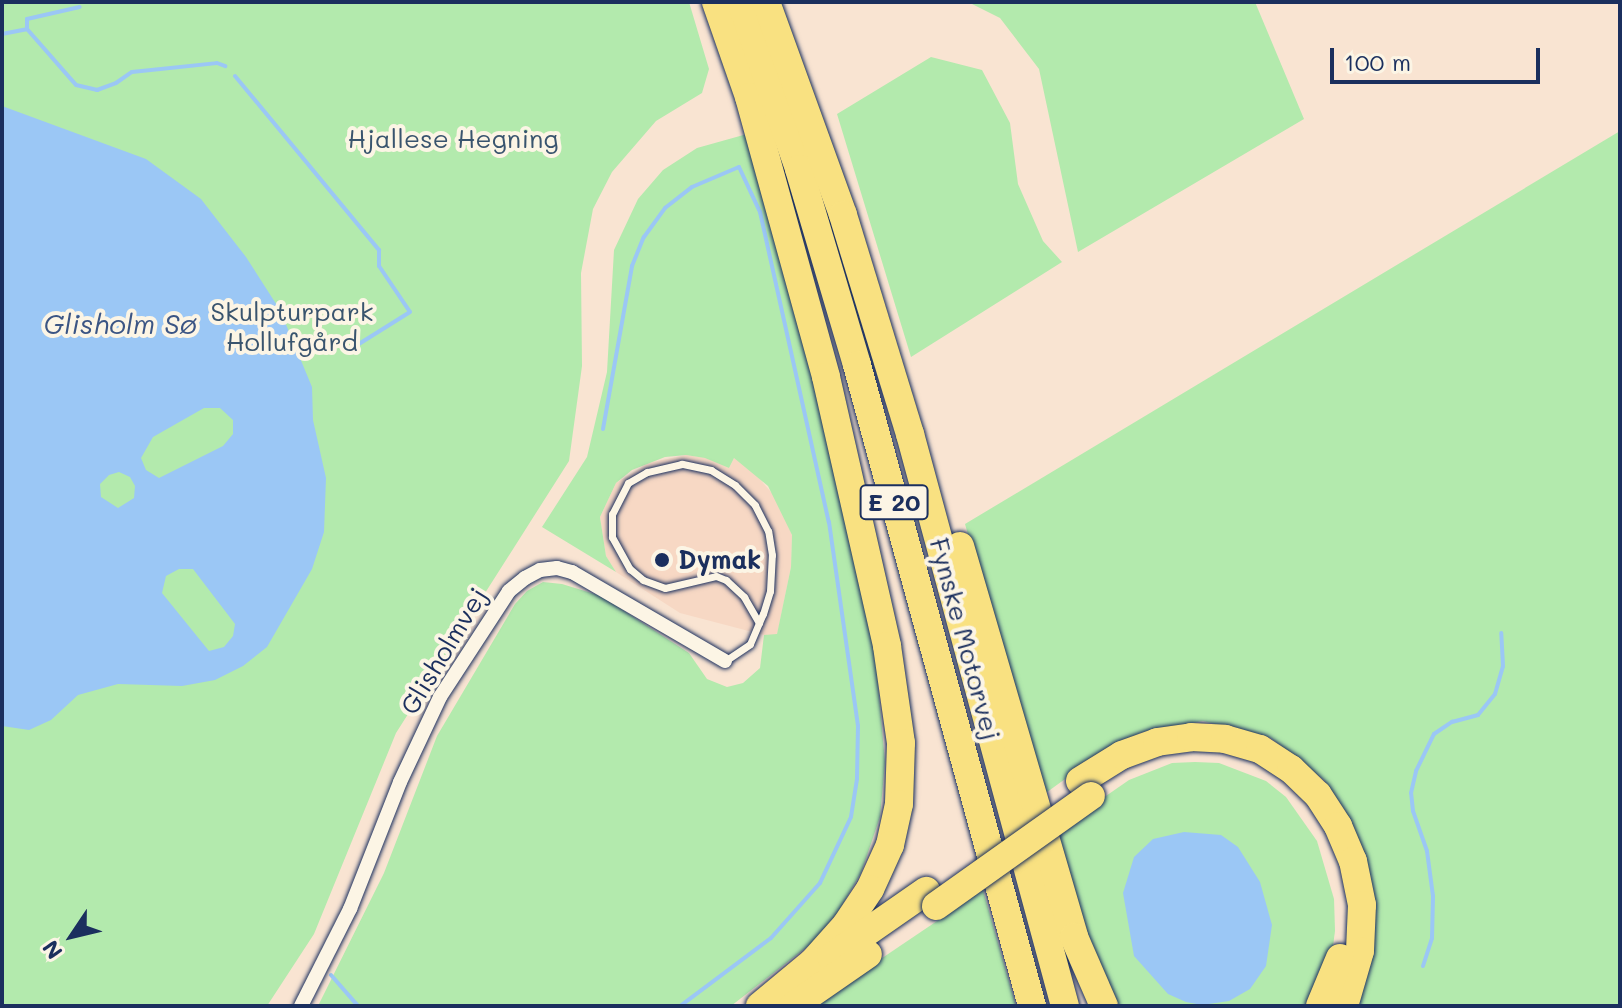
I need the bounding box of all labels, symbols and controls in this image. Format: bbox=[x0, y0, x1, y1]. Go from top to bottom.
scale bar bbox=[1334, 32, 1544, 82]
text: 100 m bbox=[1344, 46, 1411, 77]
park label: Hjallese Hegning bbox=[347, 123, 559, 155]
park label: Skulpturpark Hollufgård bbox=[210, 296, 374, 358]
water label: Glisholm Sø bbox=[43, 306, 197, 340]
road number: E 20 bbox=[858, 482, 930, 522]
street label: Fynske Motorvej bbox=[923, 535, 1007, 743]
place label: Dymak bbox=[678, 544, 761, 576]
marker: Dymak bbox=[653, 551, 671, 569]
street label: Glisholmvej bbox=[394, 582, 494, 720]
north arrow bbox=[32, 896, 112, 976]
text: N bbox=[35, 935, 69, 965]

